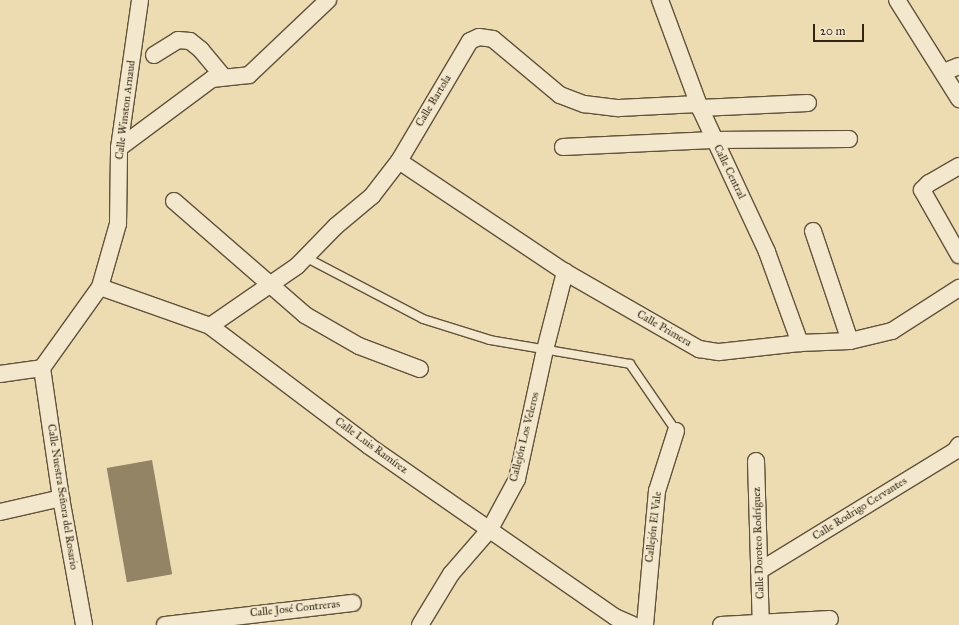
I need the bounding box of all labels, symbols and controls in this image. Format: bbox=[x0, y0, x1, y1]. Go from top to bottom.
scale bar bbox=[815, 16, 866, 42]
text: 20 m bbox=[820, 24, 846, 38]
street label: Calle Winston Arnaud bbox=[113, 60, 139, 160]
street label: Calle Bartola bbox=[413, 73, 455, 129]
street label: Calle Central bbox=[710, 143, 748, 201]
street label: Calle Primera bbox=[634, 308, 694, 350]
street label: Callejón Los Veleros bbox=[507, 391, 543, 483]
street label: Calle Luis Ramírez bbox=[332, 415, 410, 477]
street label: Calle Nuestra Señora del Rosario bbox=[44, 423, 80, 571]
street label: Calle Rodrigo Cervantes bbox=[810, 475, 910, 543]
street label: Calle Doroteo Rodríguez bbox=[750, 487, 768, 599]
street label: Callejón El Vale bbox=[643, 491, 665, 563]
street label: Calle José Contreras bbox=[249, 598, 341, 620]

